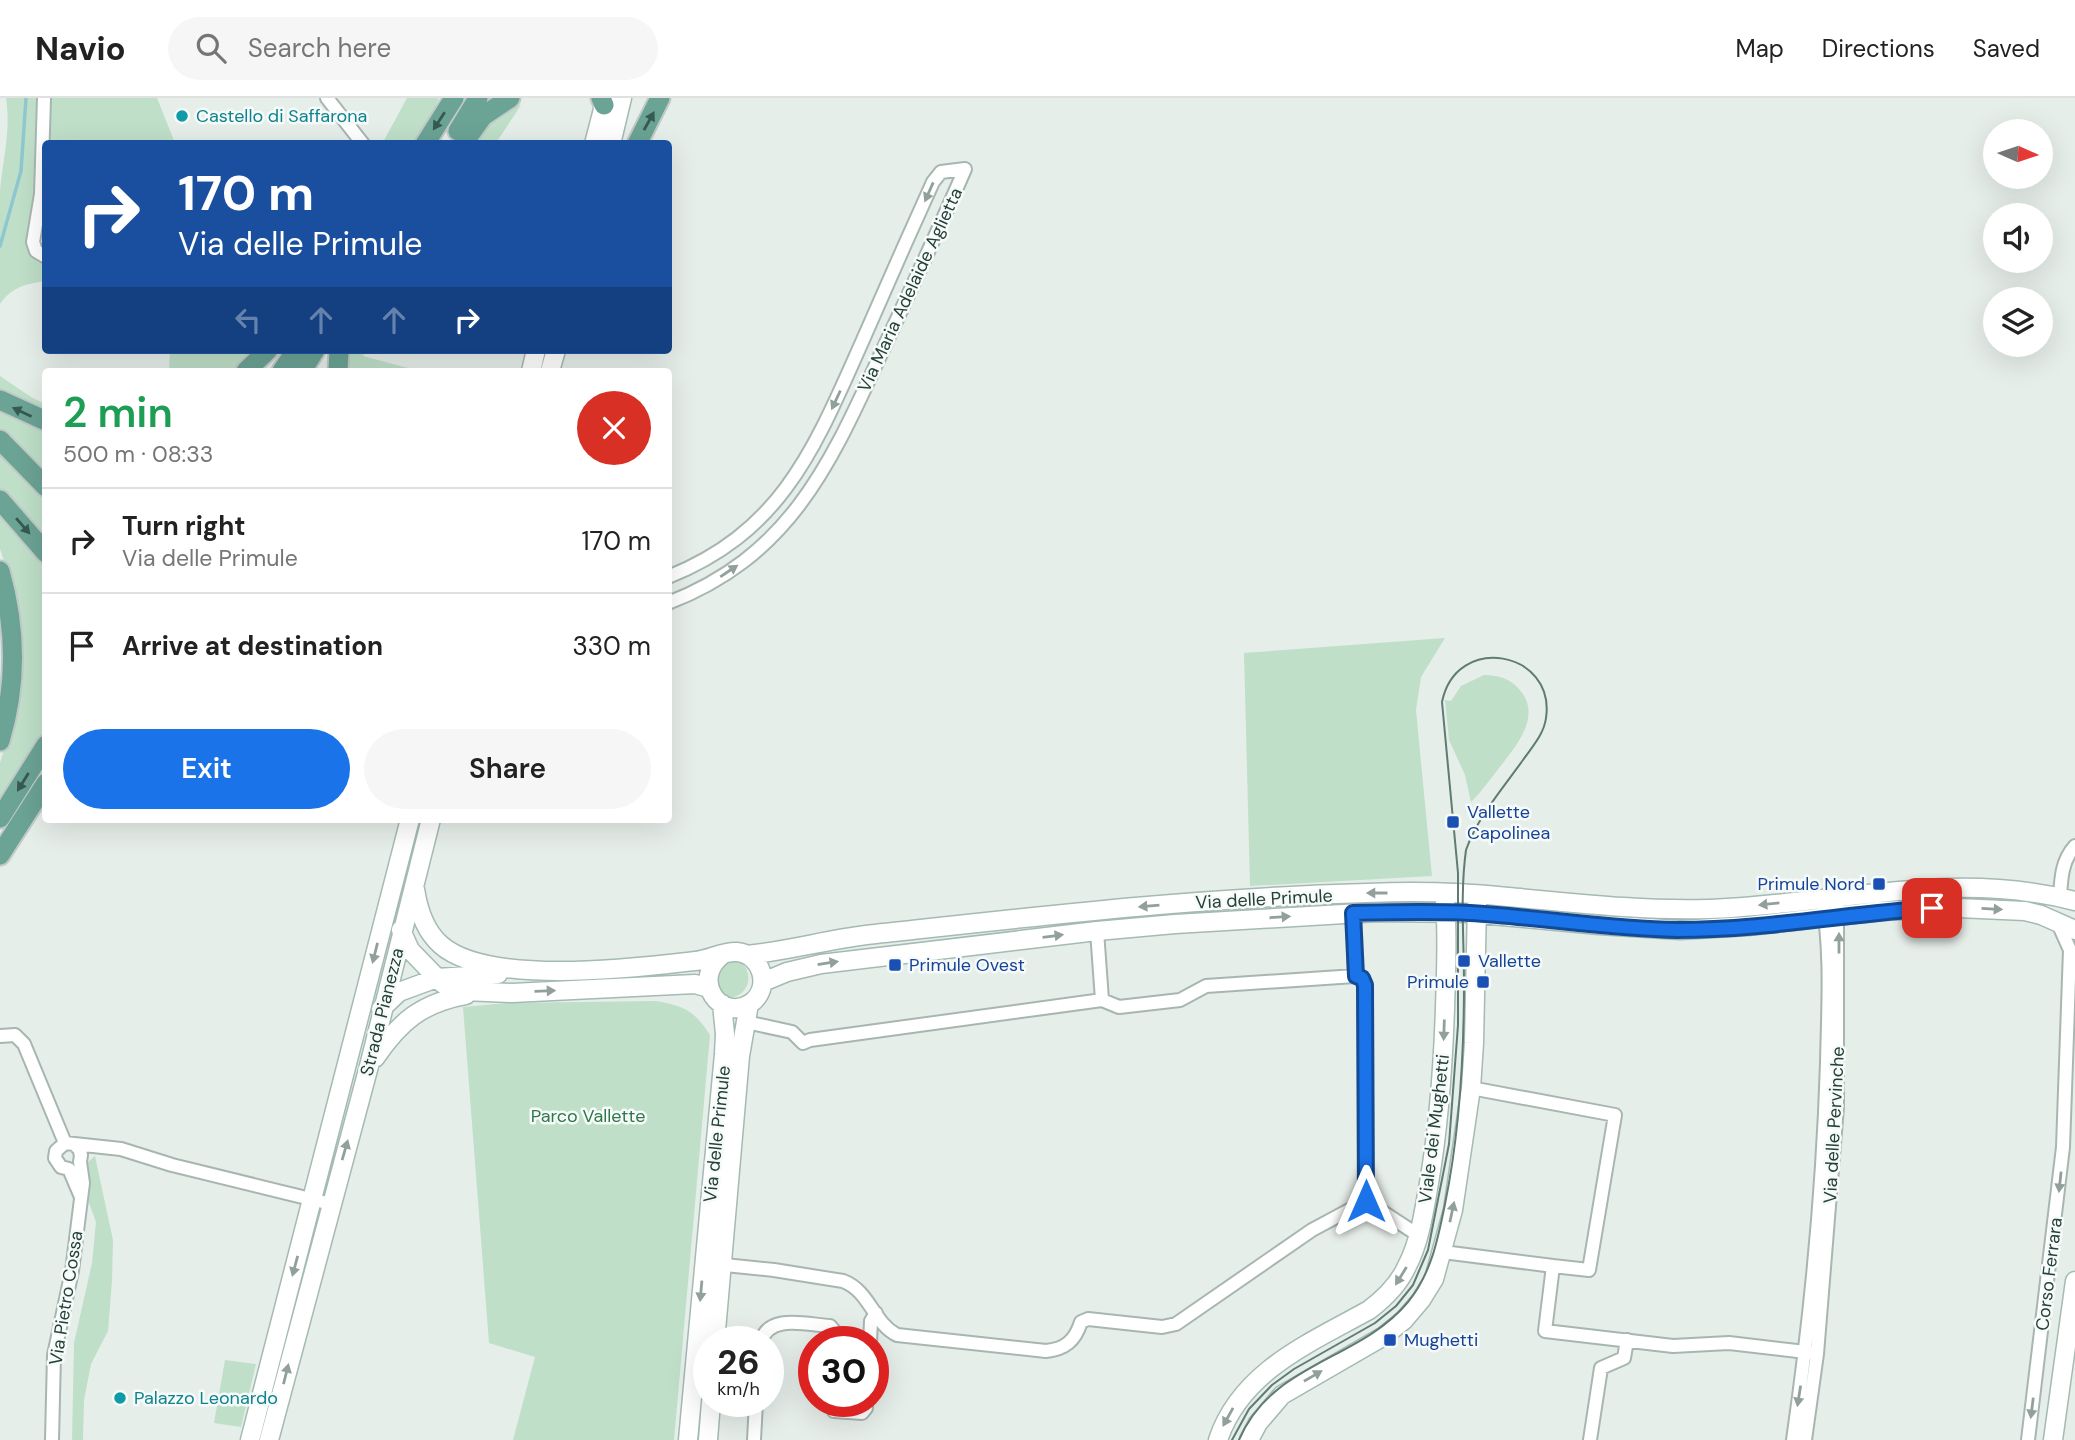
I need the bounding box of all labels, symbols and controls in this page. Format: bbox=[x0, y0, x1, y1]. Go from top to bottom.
search box bbox=[168, 17, 658, 80]
text: Navio bbox=[35, 27, 126, 70]
icon: search bbox=[192, 29, 230, 67]
text: Search here bbox=[248, 31, 391, 65]
text: Map bbox=[1736, 33, 1784, 64]
text: Directions bbox=[1822, 33, 1935, 64]
text: Saved bbox=[1973, 33, 2040, 64]
place label: Castello di Saffarona bbox=[196, 104, 367, 128]
marker: Castello di Saffarona bbox=[174, 108, 190, 124]
one-way arrow bbox=[433, 111, 446, 130]
one-way arrow bbox=[643, 111, 655, 131]
north arrow bbox=[1983, 119, 2053, 189]
map controls bbox=[1983, 119, 2053, 357]
text: 170 m bbox=[178, 161, 314, 225]
icon: right bbox=[63, 168, 154, 259]
one-way arrow bbox=[923, 182, 935, 202]
street label: Via Maria Adelaide Aglietta bbox=[852, 184, 968, 396]
button: sound bbox=[1983, 203, 2053, 273]
text: Via delle Primule bbox=[178, 223, 422, 265]
button: layers bbox=[1983, 287, 2053, 357]
icon: left bbox=[229, 301, 267, 339]
icon: ahead bbox=[302, 301, 340, 339]
icon: ahead bbox=[375, 301, 413, 339]
icon: right bbox=[448, 301, 486, 339]
text: 2 min bbox=[63, 385, 173, 440]
one-way arrow bbox=[830, 389, 841, 410]
button: close bbox=[577, 391, 651, 465]
one-way arrow bbox=[12, 406, 32, 418]
text: 500 m · 08:33 bbox=[63, 439, 213, 469]
text: Turn right bbox=[122, 509, 246, 543]
one-way arrow bbox=[15, 518, 30, 535]
icon: right bbox=[63, 522, 101, 560]
text: 170 m bbox=[582, 524, 651, 558]
text: Via delle Primule bbox=[122, 543, 298, 573]
one-way arrow bbox=[719, 565, 738, 578]
icon: arrive bbox=[63, 627, 101, 665]
text: Arrive at destination bbox=[122, 629, 383, 663]
text: 330 m bbox=[572, 629, 651, 663]
button: Exit bbox=[63, 729, 350, 809]
button: Share bbox=[364, 729, 651, 809]
one-way arrow bbox=[16, 772, 29, 791]
place label: Vallette Capolinea bbox=[1467, 800, 1550, 845]
marker: Vallette Capolinea bbox=[1445, 814, 1461, 830]
place label: Primule Nord bbox=[1757, 872, 1865, 896]
marker: Primule Nord bbox=[1871, 876, 1887, 892]
pin bbox=[1902, 878, 1962, 938]
street label: Via delle Primule bbox=[1195, 883, 1333, 915]
one-way arrow bbox=[1365, 887, 1387, 899]
icon: arrive bbox=[1913, 889, 1951, 927]
one-way arrow bbox=[1758, 899, 1780, 910]
one-way arrow bbox=[1138, 901, 1160, 912]
one-way arrow bbox=[1981, 904, 2003, 915]
one-way arrow bbox=[1269, 911, 1291, 922]
one-way arrow bbox=[1043, 930, 1065, 941]
one-way arrow bbox=[1833, 932, 1845, 954]
one-way arrow bbox=[369, 943, 380, 965]
street label: Strada Pianezza bbox=[354, 945, 410, 1079]
place label: Vallette bbox=[1478, 949, 1541, 973]
place label: Primule Ovest bbox=[909, 953, 1025, 977]
marker: Vallette bbox=[1456, 953, 1472, 969]
one-way arrow bbox=[817, 957, 839, 968]
marker: Primule Ovest bbox=[887, 957, 903, 973]
place label: Primule bbox=[1407, 970, 1469, 994]
marker: Primule bbox=[1475, 974, 1491, 990]
one-way arrow bbox=[534, 986, 556, 997]
one-way arrow bbox=[1439, 1019, 1450, 1041]
street label: Via delle Pervinche bbox=[1818, 1046, 1850, 1204]
street label: Viale dei Mughetti bbox=[1413, 1053, 1455, 1205]
street label: Via delle Primule bbox=[698, 1064, 736, 1204]
park label: Parco Vallette bbox=[531, 1104, 645, 1128]
one-way arrow bbox=[341, 1139, 351, 1160]
position arrow bbox=[1329, 1164, 1403, 1238]
one-way arrow bbox=[2054, 1171, 2065, 1193]
one-way arrow bbox=[1447, 1201, 1458, 1223]
street label: Corso Ferrara bbox=[2030, 1216, 2068, 1332]
street label: Via Pietro Cossa bbox=[44, 1229, 88, 1367]
one-way arrow bbox=[290, 1255, 300, 1276]
one-way arrow bbox=[1395, 1266, 1408, 1286]
one-way arrow bbox=[695, 1281, 706, 1303]
speed limit sign: 30 bbox=[798, 1326, 889, 1417]
place label: Mughetti bbox=[1404, 1328, 1478, 1352]
marker: Mughetti bbox=[1382, 1332, 1398, 1348]
text: 26 bbox=[717, 1339, 760, 1385]
one-way arrow bbox=[281, 1363, 292, 1385]
one-way arrow bbox=[1304, 1370, 1323, 1382]
text: km/h bbox=[717, 1377, 760, 1401]
one-way arrow bbox=[1794, 1385, 1805, 1407]
place label: Palazzo Leonardo bbox=[134, 1386, 278, 1410]
marker: Palazzo Leonardo bbox=[112, 1390, 128, 1406]
one-way arrow bbox=[2027, 1397, 2038, 1419]
one-way arrow bbox=[1222, 1407, 1234, 1427]

